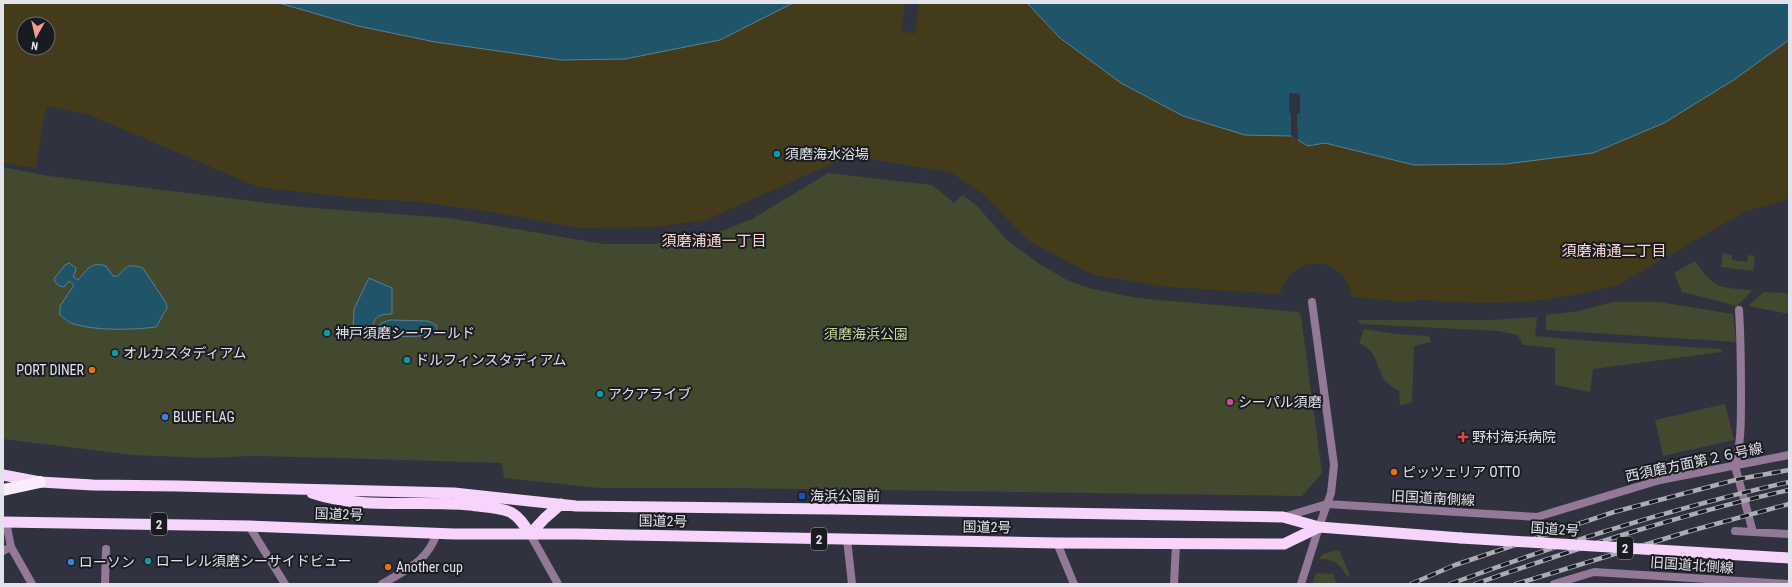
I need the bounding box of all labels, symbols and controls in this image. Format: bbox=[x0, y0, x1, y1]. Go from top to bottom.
north arrow bbox=[16, 16, 56, 56]
text: N bbox=[30, 38, 39, 52]
place label: 須磨海水浴場 bbox=[785, 146, 869, 162]
marker: 須磨海水浴場 bbox=[772, 149, 782, 159]
district label: 須磨浦通一丁目 bbox=[661, 232, 767, 250]
district label: 須磨浦通二丁目 bbox=[1561, 242, 1667, 260]
place label: 神戸須磨シーワールド bbox=[335, 325, 475, 341]
park label: 須磨海浜公園 bbox=[824, 326, 908, 342]
marker: 神戸須磨シーワールド bbox=[322, 328, 332, 338]
place label: オルカスタディアム bbox=[123, 345, 247, 361]
marker: オルカスタディアム bbox=[110, 348, 120, 358]
place label: ドルフィンスタディアム bbox=[415, 352, 566, 368]
marker: ドルフィンスタディアム bbox=[402, 355, 412, 365]
place label: PORT DINER bbox=[16, 362, 85, 378]
marker: PORT DINER bbox=[87, 365, 97, 375]
place label: アクアライブ bbox=[608, 386, 691, 402]
marker: アクアライブ bbox=[595, 389, 605, 399]
place label: シーパル須磨 bbox=[1238, 394, 1322, 410]
marker: シーパル須磨 bbox=[1225, 397, 1235, 407]
place label: BLUE FLAG bbox=[173, 409, 235, 425]
marker: BLUE FLAG bbox=[160, 412, 170, 422]
place label: 野村海浜病院 bbox=[1472, 429, 1556, 445]
marker: 野村海浜病院 bbox=[1457, 431, 1469, 443]
street label: 西須磨方面第２６号線 bbox=[1624, 440, 1764, 484]
place label: ピッツェリア OTTO bbox=[1402, 464, 1520, 480]
marker: ピッツェリア OTTO bbox=[1389, 467, 1399, 477]
place label: 海浜公園前 bbox=[810, 488, 880, 504]
street label: 旧国道南側線 bbox=[1391, 488, 1475, 508]
marker: 海浜公園前 bbox=[797, 491, 807, 501]
street label: 国道2号 bbox=[314, 505, 364, 523]
road number: 2 bbox=[151, 513, 167, 535]
street label: 国道2号 bbox=[638, 513, 688, 529]
street label: 国道2号 bbox=[962, 519, 1012, 535]
street label: 国道2号 bbox=[1530, 519, 1580, 539]
road number: 2 bbox=[811, 528, 827, 550]
road number: 2 bbox=[1617, 537, 1633, 559]
place label: ローレル須磨シーサイドビュー bbox=[156, 553, 352, 569]
place label: ローソン bbox=[79, 554, 135, 570]
street label: 旧国道北側線 bbox=[1650, 554, 1734, 576]
marker: ローレル須磨シーサイドビュー bbox=[143, 556, 153, 566]
marker: ローソン bbox=[66, 557, 76, 567]
place label: Another cup bbox=[396, 559, 463, 575]
marker: Another cup bbox=[383, 562, 393, 572]

